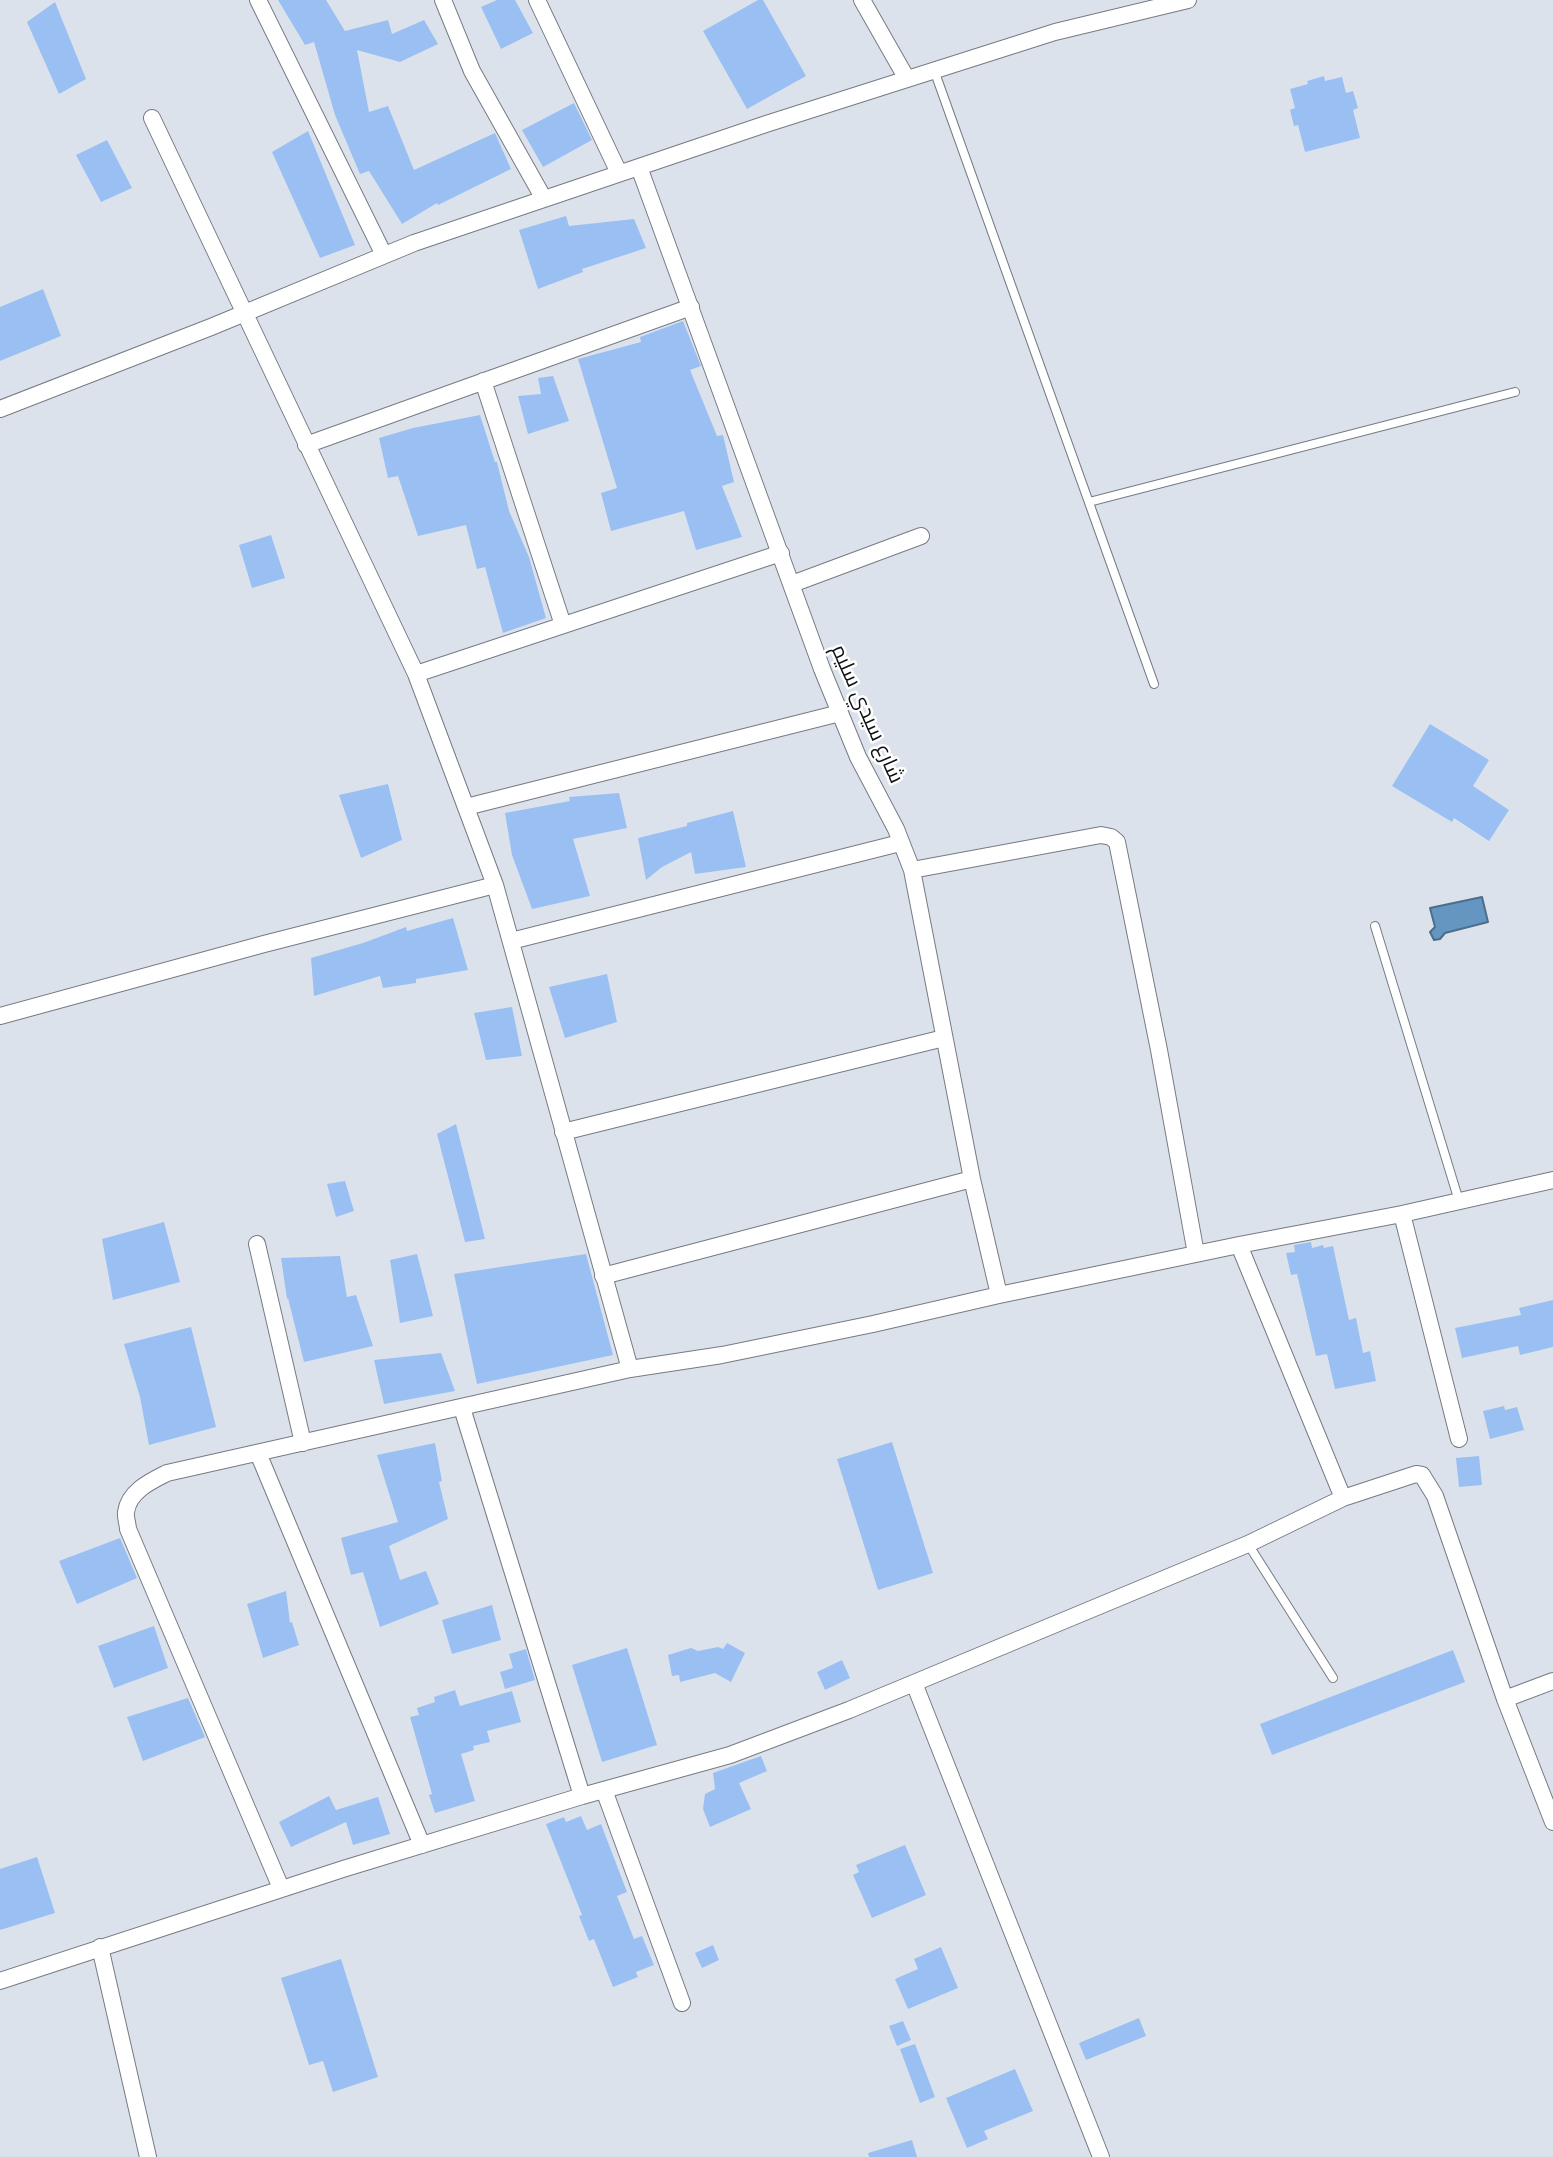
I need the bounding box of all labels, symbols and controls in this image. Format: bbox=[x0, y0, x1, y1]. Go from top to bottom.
street label: شارع سيدي سليم bbox=[825, 641, 909, 787]

